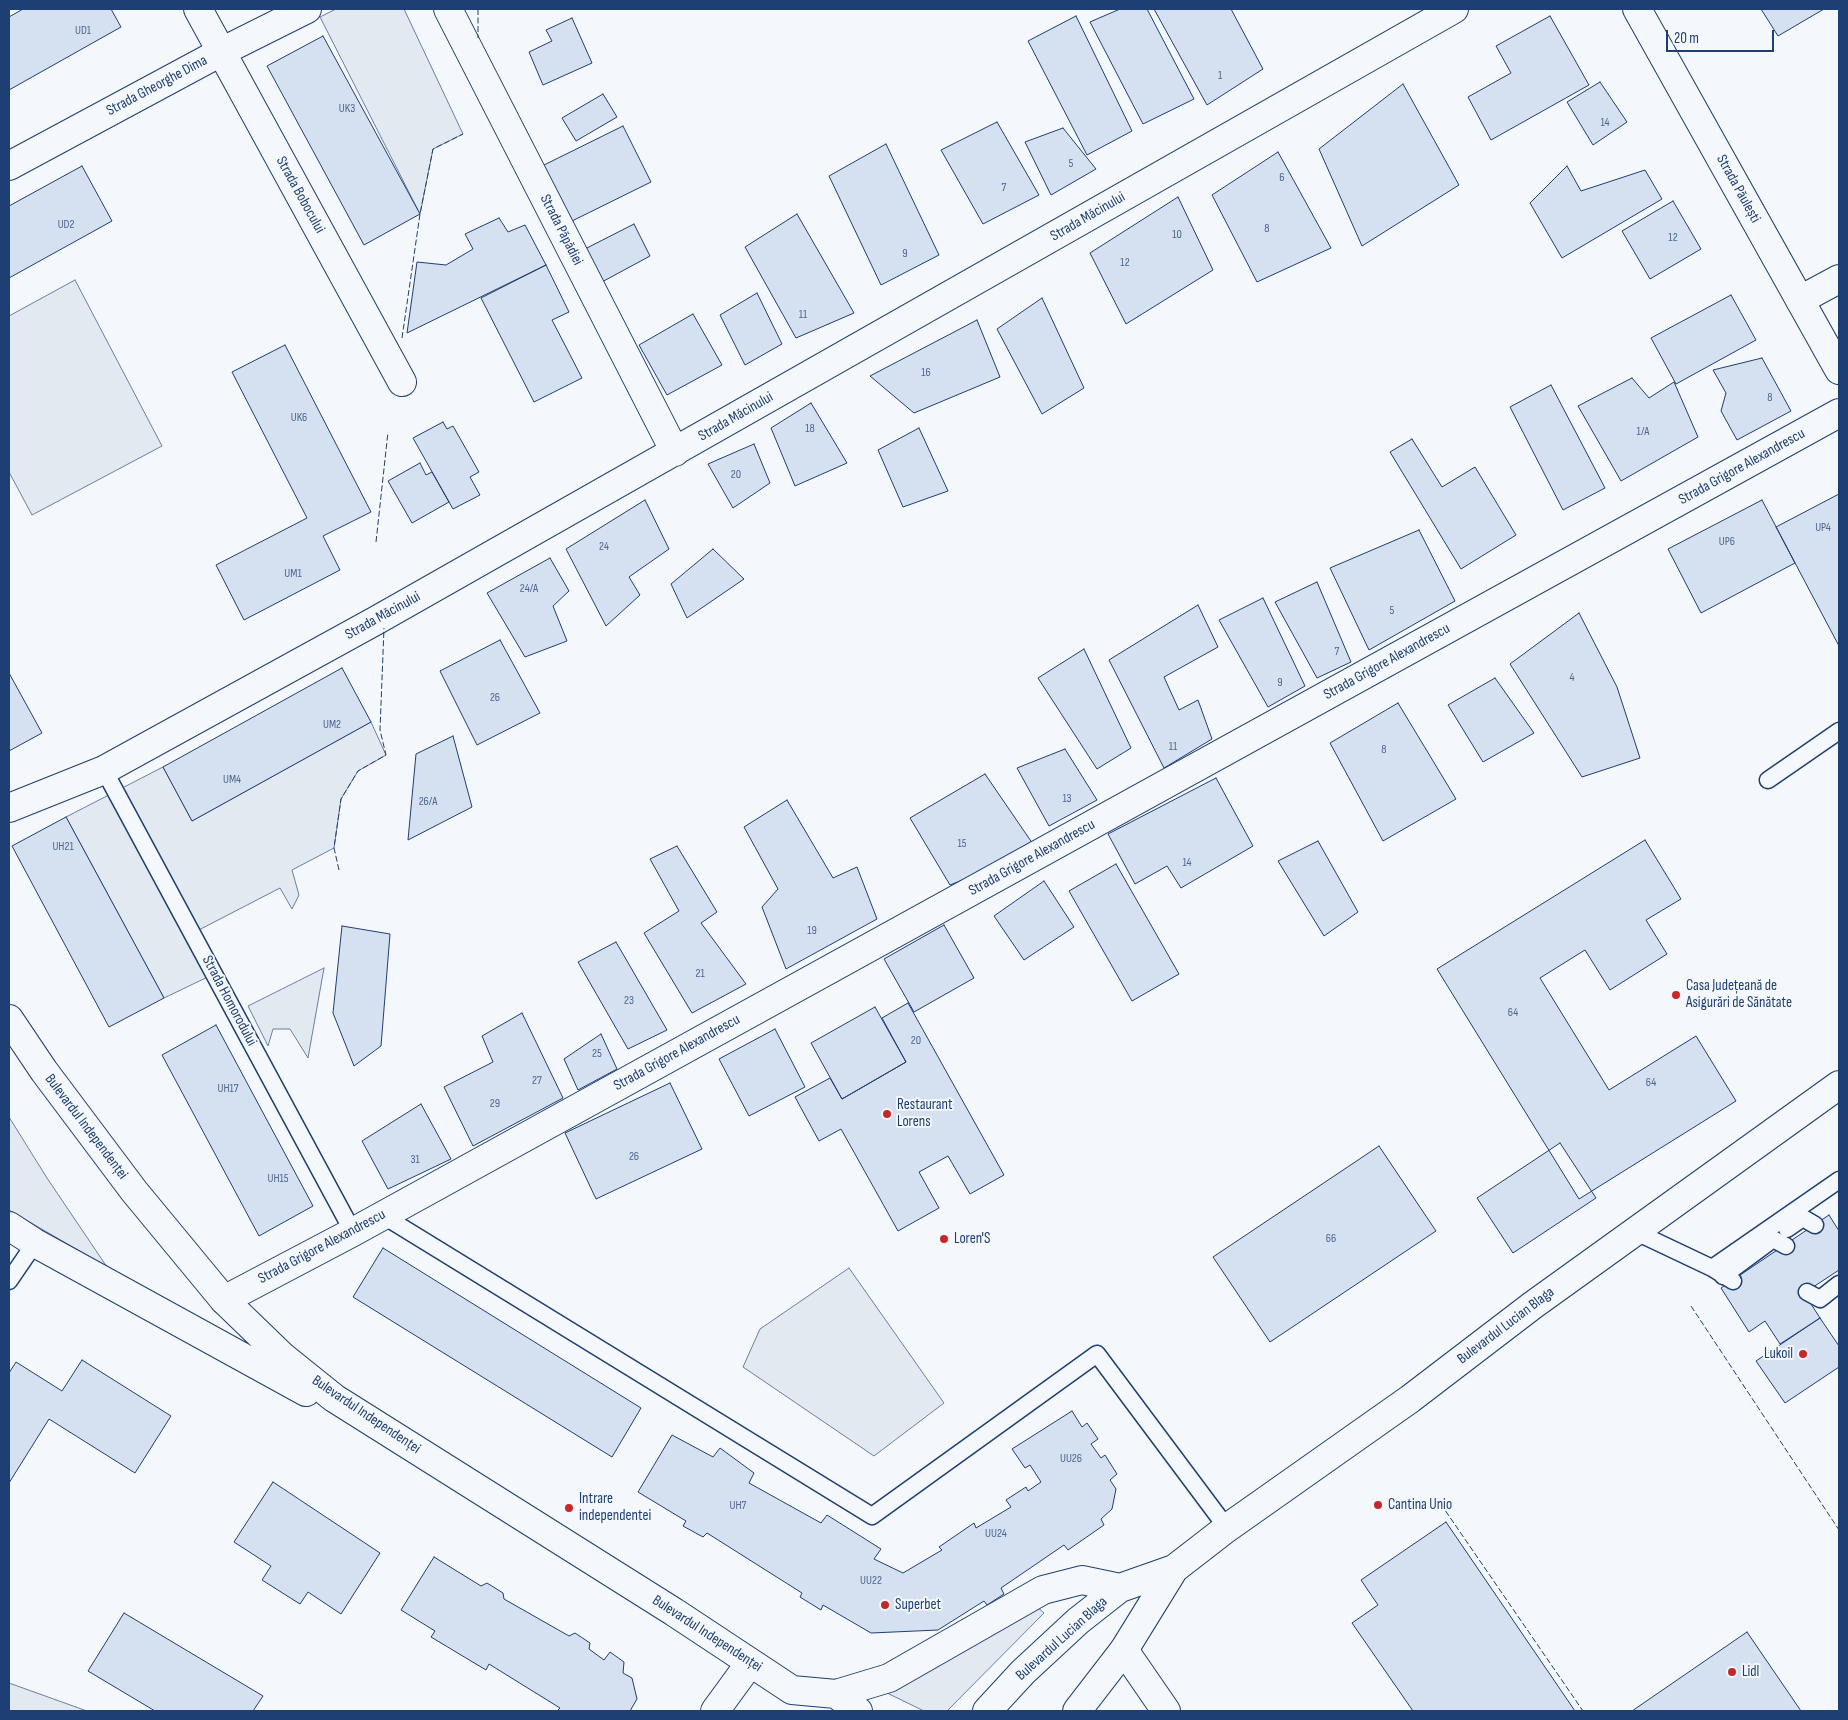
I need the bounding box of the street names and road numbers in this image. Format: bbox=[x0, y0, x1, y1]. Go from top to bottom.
street label: Strada Gheorghe Dima bbox=[103, 52, 211, 120]
street label: Strada Păulești bbox=[1712, 152, 1764, 226]
street label: Strada Bobocului bbox=[272, 154, 328, 236]
street label: Strada Măcinului bbox=[1047, 188, 1129, 246]
street label: Strada Păpădiei bbox=[536, 192, 586, 268]
street label: Strada Măcinului bbox=[695, 388, 777, 446]
street label: Strada Grigore Alexandrescu bbox=[1676, 425, 1808, 509]
street label: Strada Măcinului bbox=[342, 588, 424, 644]
street label: Strada Grigore Alexandrescu bbox=[1321, 620, 1453, 704]
street label: Strada Grigore Alexandrescu bbox=[966, 816, 1098, 900]
street label: Strada Homorodului bbox=[198, 953, 260, 1049]
street label: Strada Grigore Alexandrescu bbox=[611, 1011, 743, 1095]
street label: Bulevardul Independenței bbox=[41, 1071, 131, 1183]
street label: Strada Grigore Alexandrescu bbox=[255, 1206, 389, 1288]
street label: Bulevardul Lucian Blaga bbox=[1454, 1284, 1558, 1368]
street label: Bulevardul Independenței bbox=[308, 1372, 424, 1458]
street label: Bulevardul Independenței bbox=[649, 1592, 765, 1676]
street label: Bulevardul Lucian Blaga bbox=[1013, 1593, 1111, 1685]

